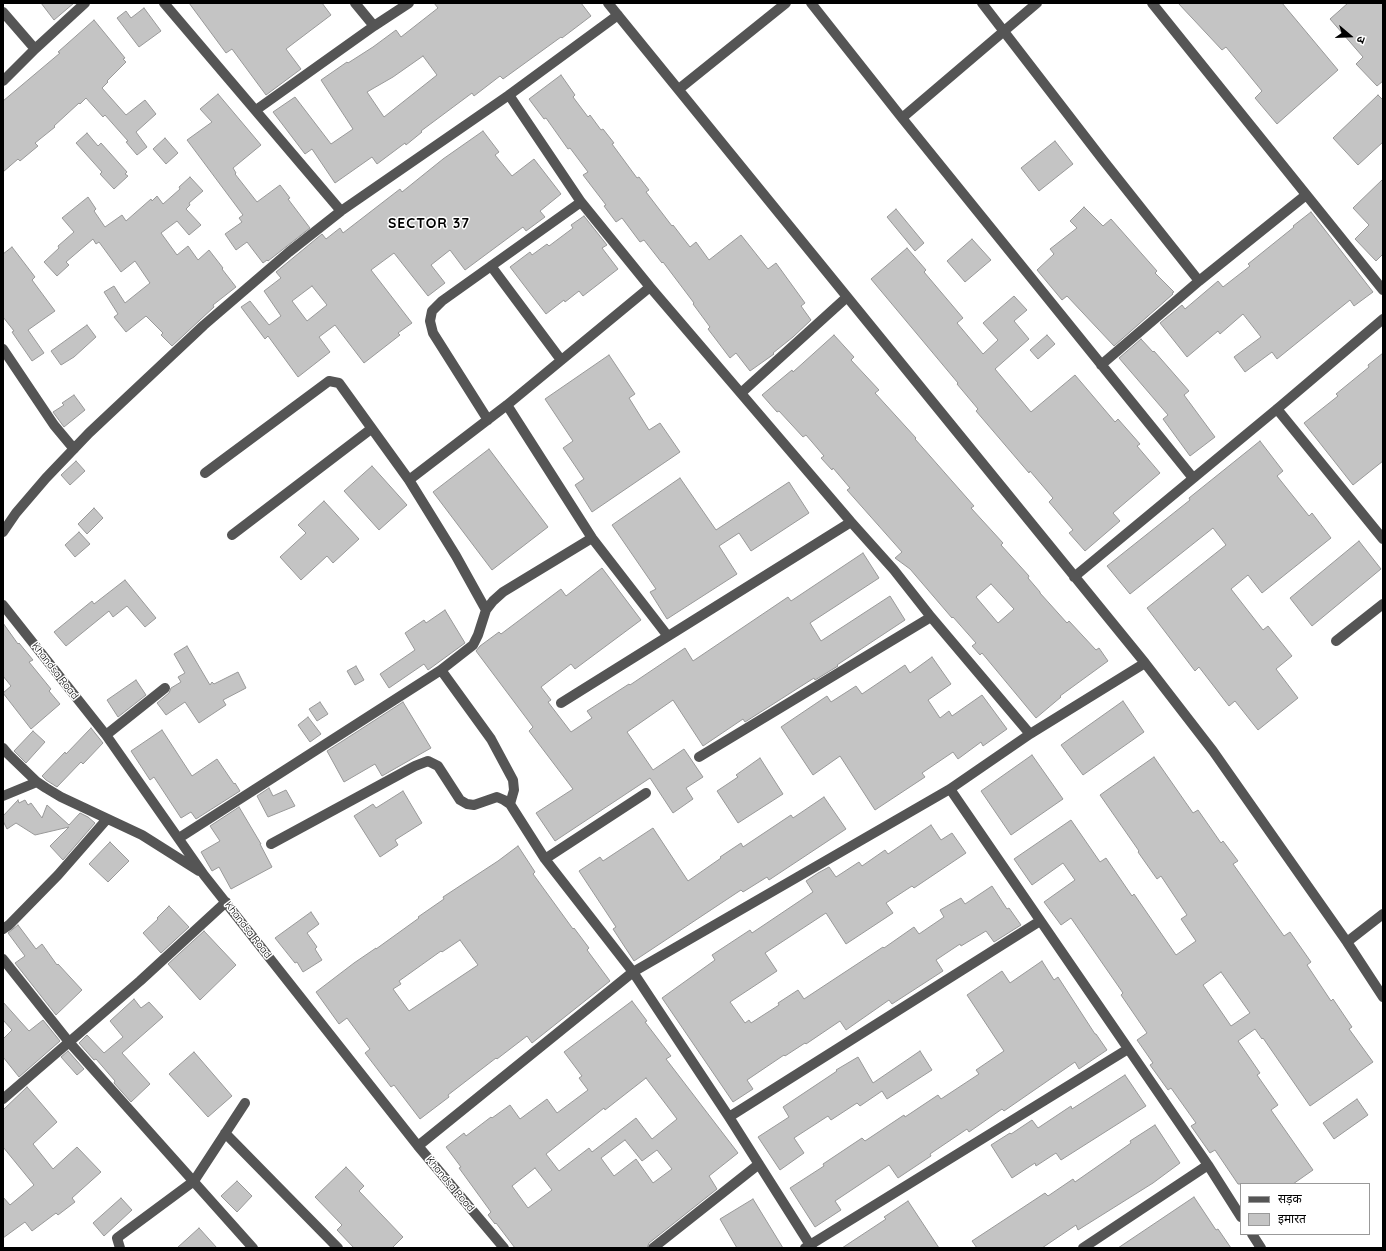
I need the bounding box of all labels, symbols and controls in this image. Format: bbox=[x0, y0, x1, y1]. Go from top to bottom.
north arrow bbox=[1330, 16, 1370, 56]
text: उ bbox=[1354, 35, 1369, 45]
district label: SECTOR 37 bbox=[388, 216, 470, 232]
street label: Khandsa Road bbox=[29, 640, 81, 702]
street label: Khandsa Road bbox=[222, 899, 274, 961]
street label: Khandsa Road bbox=[423, 1154, 477, 1214]
legend bbox=[1240, 1183, 1370, 1235]
text: सड़क bbox=[1278, 1191, 1302, 1206]
text: इमारत bbox=[1278, 1211, 1306, 1226]

